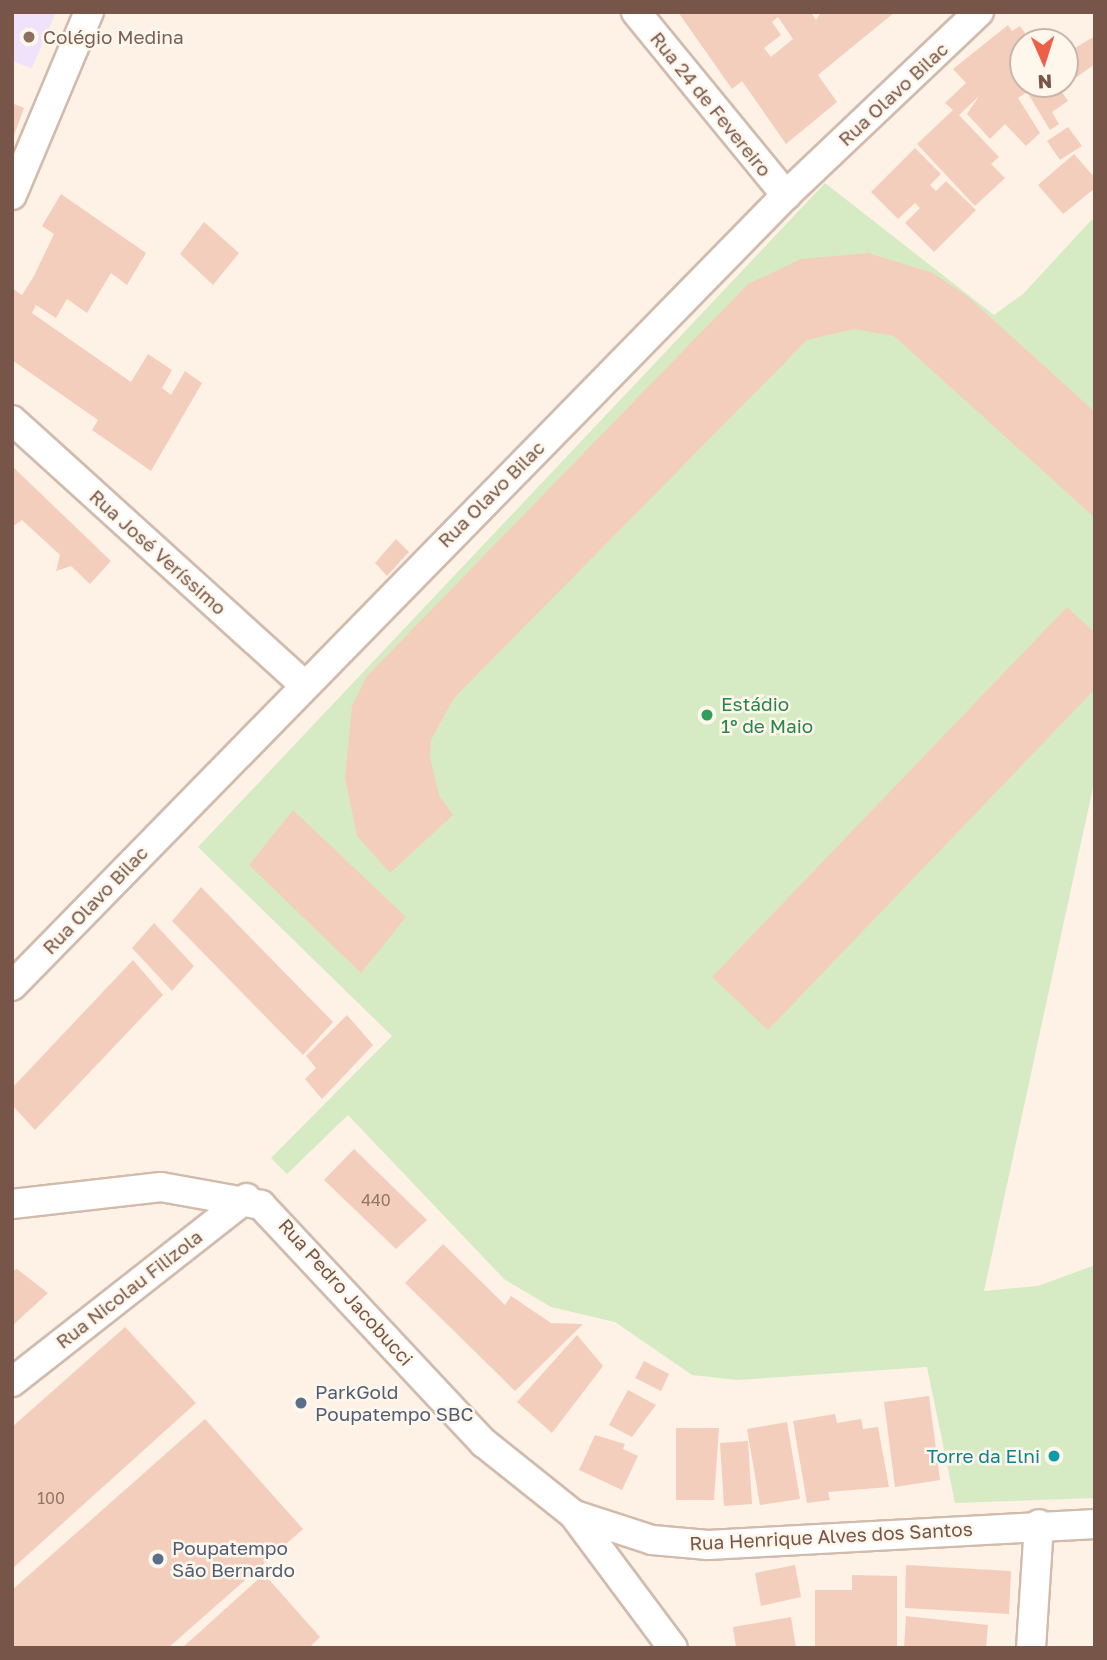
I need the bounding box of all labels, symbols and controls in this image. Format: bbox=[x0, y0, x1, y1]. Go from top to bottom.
place label: Colégio Medina bbox=[43, 26, 184, 48]
street label: Rua 24 de Fevereiro bbox=[646, 27, 776, 181]
north arrow bbox=[1009, 28, 1079, 98]
marker: Colégio Medina bbox=[21, 29, 37, 45]
street label: Rua Olavo Bilac bbox=[834, 37, 952, 151]
text: N bbox=[1037, 71, 1053, 94]
street label: Rua Olavo Bilac bbox=[433, 436, 549, 552]
street label: Rua José Veríssimo bbox=[85, 485, 231, 619]
place label: Estádio 1º de Maio bbox=[721, 693, 813, 737]
marker: Estádio 1º de Maio bbox=[699, 707, 715, 723]
street label: Rua Olavo Bilac bbox=[38, 841, 152, 959]
house number: 440 bbox=[361, 1190, 391, 1210]
street label: Rua Pedro Jacobucci bbox=[274, 1214, 418, 1370]
street label: Rua Nicolau Filizola bbox=[51, 1225, 207, 1353]
place label: ParkGold Poupatempo SBC bbox=[315, 1381, 473, 1425]
marker: ParkGold Poupatempo SBC bbox=[293, 1395, 309, 1411]
place label: Torre da Elni bbox=[927, 1445, 1040, 1467]
marker: Torre da Elni bbox=[1046, 1448, 1062, 1464]
house number: 100 bbox=[37, 1488, 65, 1508]
street label: Rua Henrique Alves dos Santos bbox=[689, 1517, 973, 1555]
place label: Poupatempo São Bernardo bbox=[172, 1537, 295, 1581]
marker: Poupatempo São Bernardo bbox=[150, 1551, 166, 1567]

